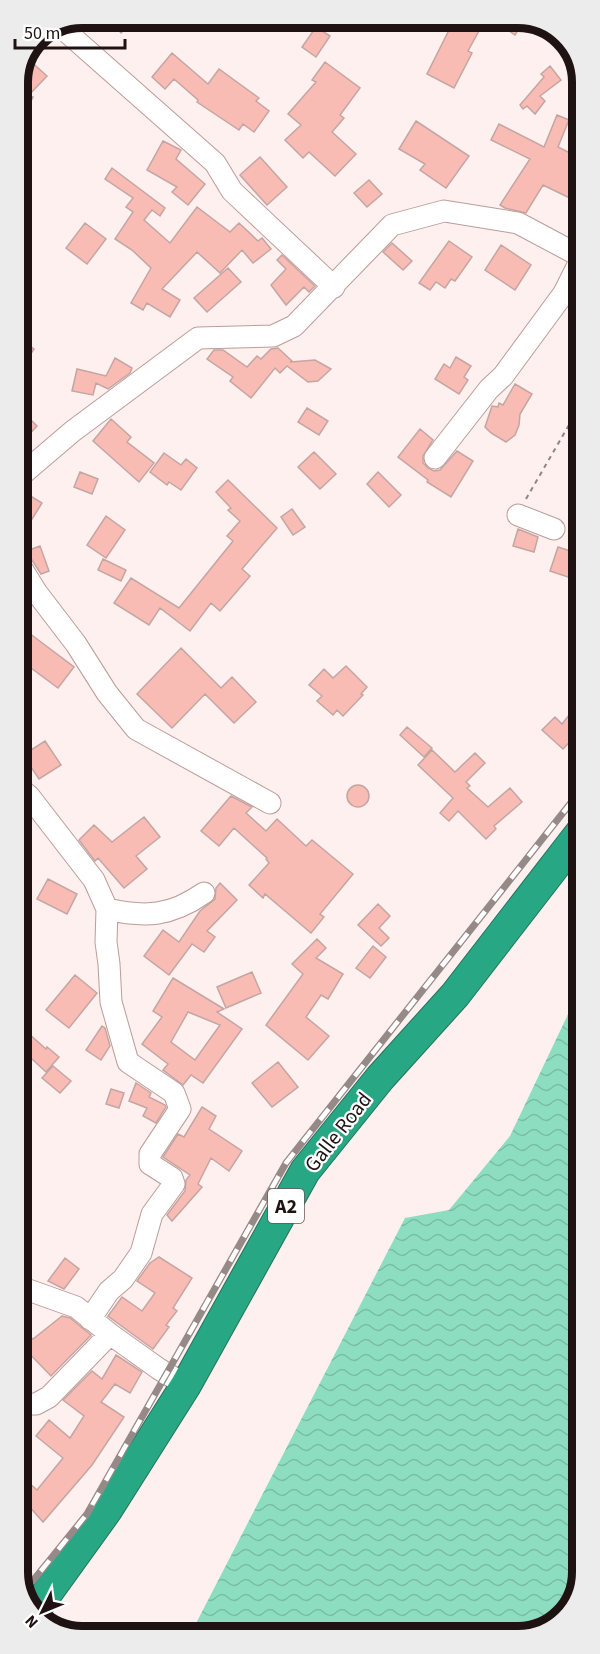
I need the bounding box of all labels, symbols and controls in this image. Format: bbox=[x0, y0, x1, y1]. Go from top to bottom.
scale bar bbox=[15, 12, 124, 50]
text: 50 m bbox=[24, 21, 60, 46]
street label: Galle Road bbox=[297, 1086, 379, 1178]
road number: A2 bbox=[268, 1189, 304, 1223]
north arrow bbox=[12, 1582, 72, 1642]
text: N bbox=[20, 1610, 43, 1633]

